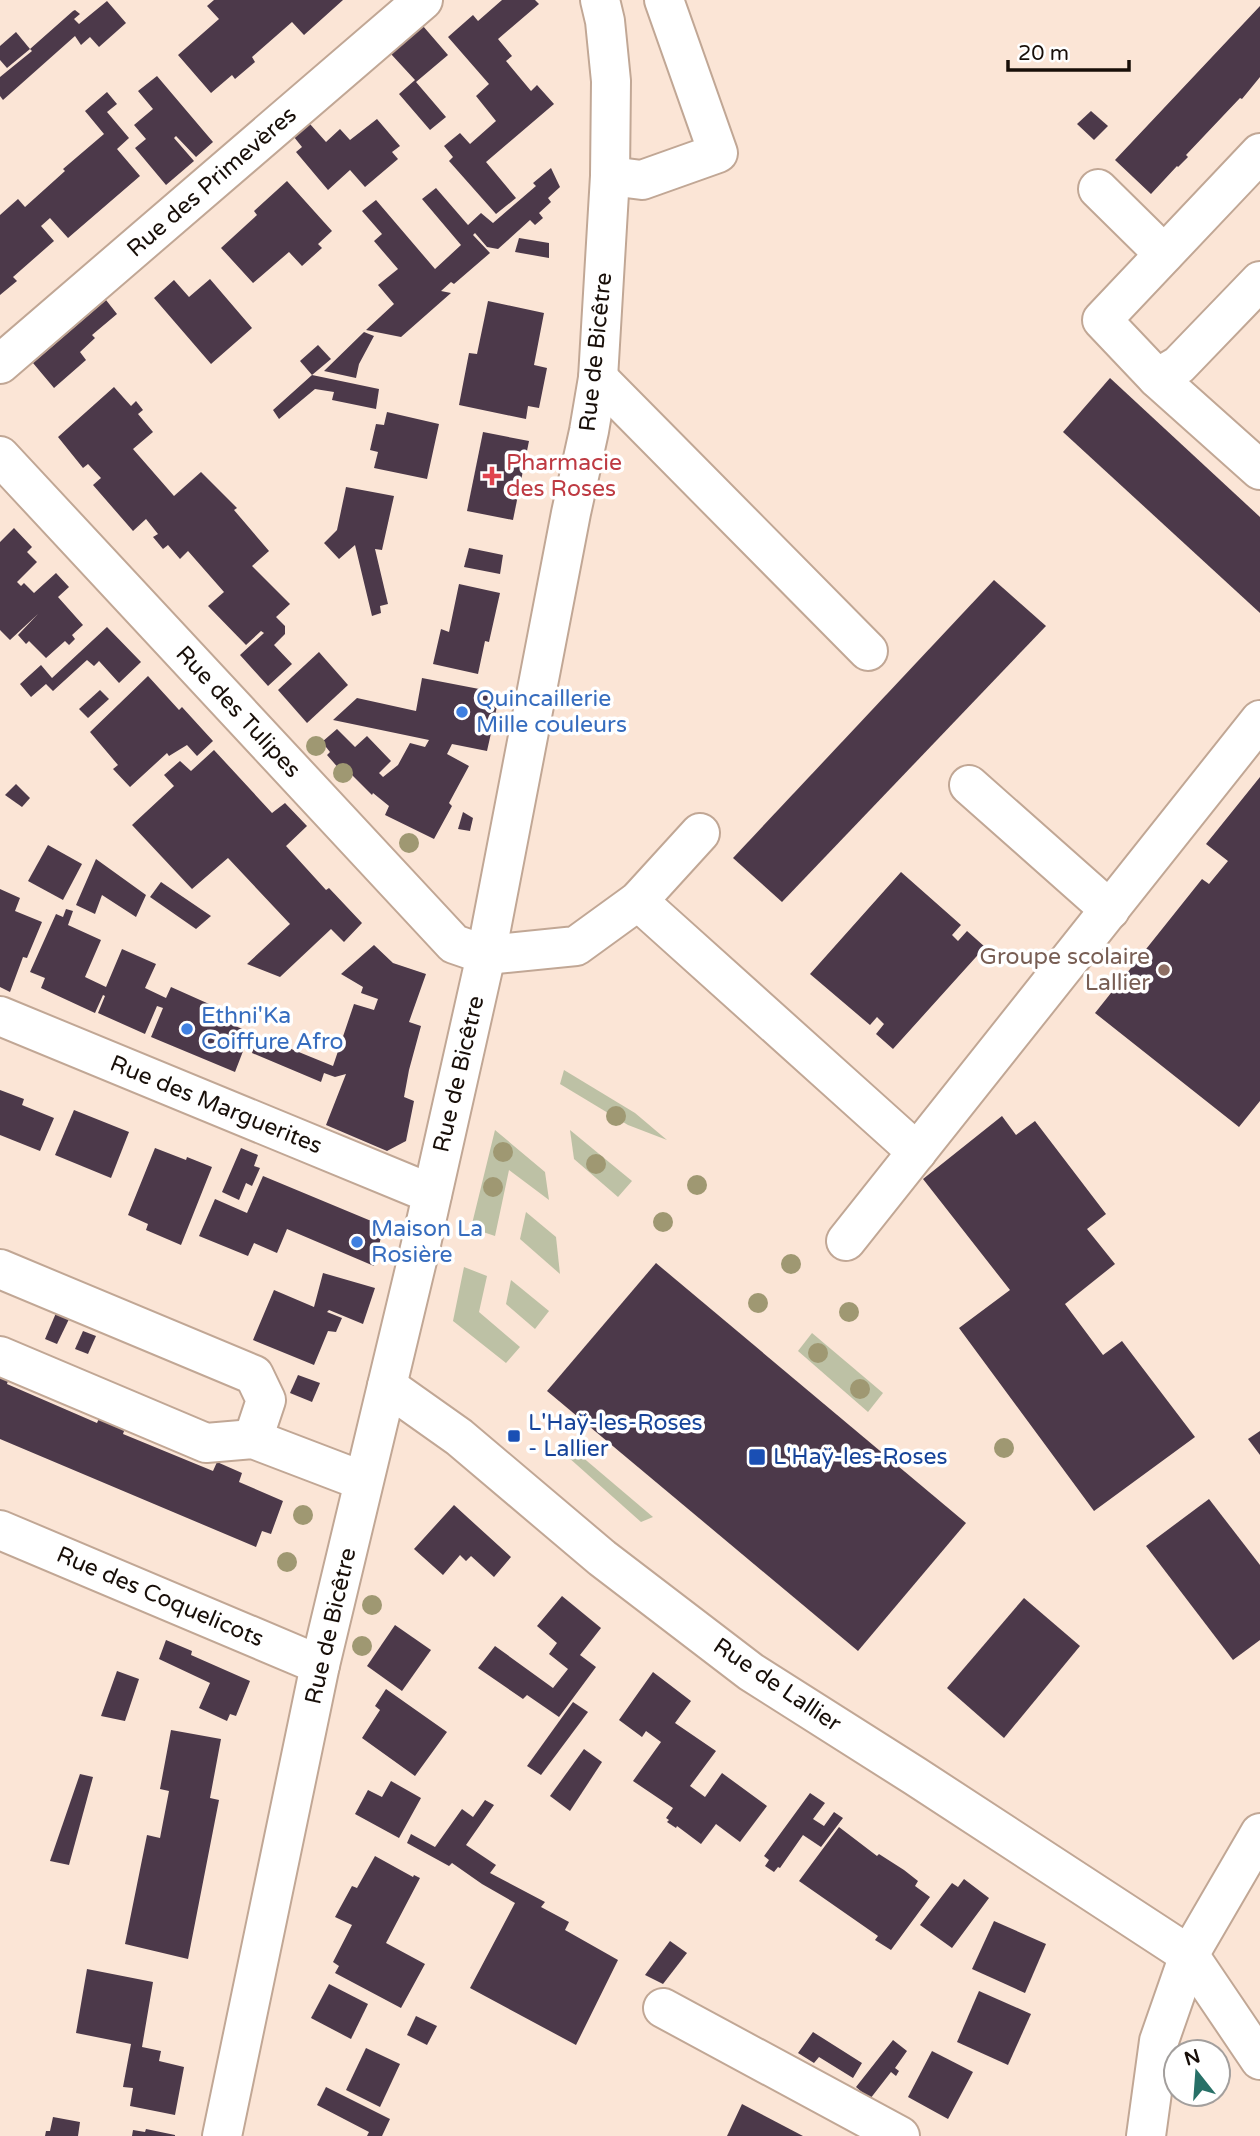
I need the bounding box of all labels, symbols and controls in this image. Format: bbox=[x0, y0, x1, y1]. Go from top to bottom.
scale bar bbox=[1008, 28, 1129, 72]
text: 20 m bbox=[1018, 41, 1069, 66]
street label: Rue des Primevères bbox=[122, 101, 302, 263]
street label: Rue de Bicêtre bbox=[574, 271, 618, 433]
place label: Pharmacie des Roses bbox=[506, 449, 622, 503]
marker: Pharmacie des Roses bbox=[484, 468, 500, 484]
street label: Rue des Tulipes bbox=[170, 640, 306, 784]
place label: Quincaillerie Mille couleurs bbox=[476, 685, 627, 739]
marker: Quincaillerie Mille couleurs bbox=[454, 704, 470, 720]
place label: Groupe scolaire Lallier bbox=[980, 943, 1150, 997]
marker: Groupe scolaire Lallier bbox=[1156, 962, 1172, 978]
street label: Rue de Bicêtre bbox=[427, 993, 491, 1155]
place label: Ethni'Ka Coiffure Afro bbox=[201, 1002, 344, 1056]
marker: Ethni'Ka Coiffure Afro bbox=[179, 1021, 195, 1037]
street label: Rue des Marguerites bbox=[106, 1050, 326, 1160]
place label: Maison La Rosière bbox=[371, 1215, 483, 1269]
marker: Maison La Rosière bbox=[349, 1234, 365, 1250]
place label: L'Haÿ-les-Roses - Lallier bbox=[528, 1409, 703, 1463]
marker: L'Haÿ-les-Roses - Lallier bbox=[506, 1428, 522, 1444]
place label: L'Haÿ-les-Roses bbox=[773, 1443, 948, 1471]
marker: L'Haÿ-les-Roses bbox=[747, 1447, 767, 1467]
street label: Rue des Coquelicots bbox=[52, 1541, 268, 1653]
street label: Rue de Bicêtre bbox=[299, 1545, 363, 1707]
street label: Rue de Lallier bbox=[708, 1632, 846, 1738]
north arrow bbox=[1162, 2038, 1232, 2108]
text: N bbox=[1182, 2045, 1203, 2070]

